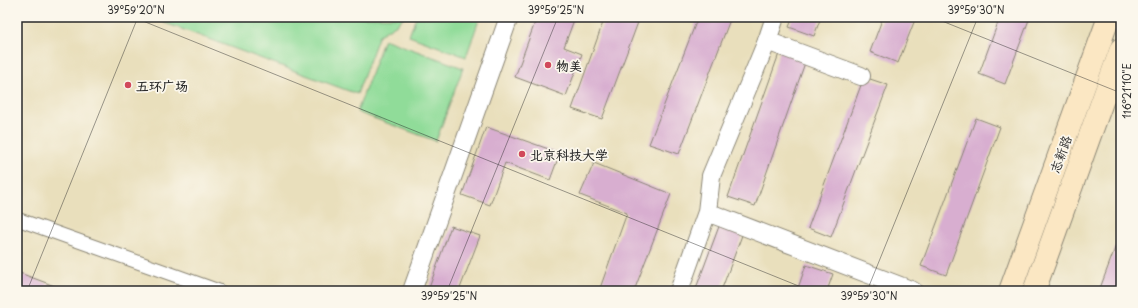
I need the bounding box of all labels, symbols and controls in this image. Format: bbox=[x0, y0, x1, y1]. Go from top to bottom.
text: 39°59'20"N bbox=[107, 2, 165, 17]
text: 39°59'25"N bbox=[528, 2, 585, 17]
text: 39°59'30"N bbox=[947, 2, 1005, 17]
place label: 物美 bbox=[556, 56, 582, 75]
marker: 物美 bbox=[543, 60, 553, 70]
text: 116°21'10"E bbox=[1119, 63, 1134, 119]
place label: 五环广场 bbox=[136, 76, 188, 95]
marker: 五环广场 bbox=[123, 80, 133, 90]
street label: 志新路 bbox=[1044, 132, 1076, 176]
place label: 北京科技大学 bbox=[530, 145, 608, 164]
marker: 北京科技大学 bbox=[517, 149, 527, 159]
text: 39°59'25"N bbox=[421, 288, 478, 303]
text: 39°59'30"N bbox=[840, 288, 898, 303]

